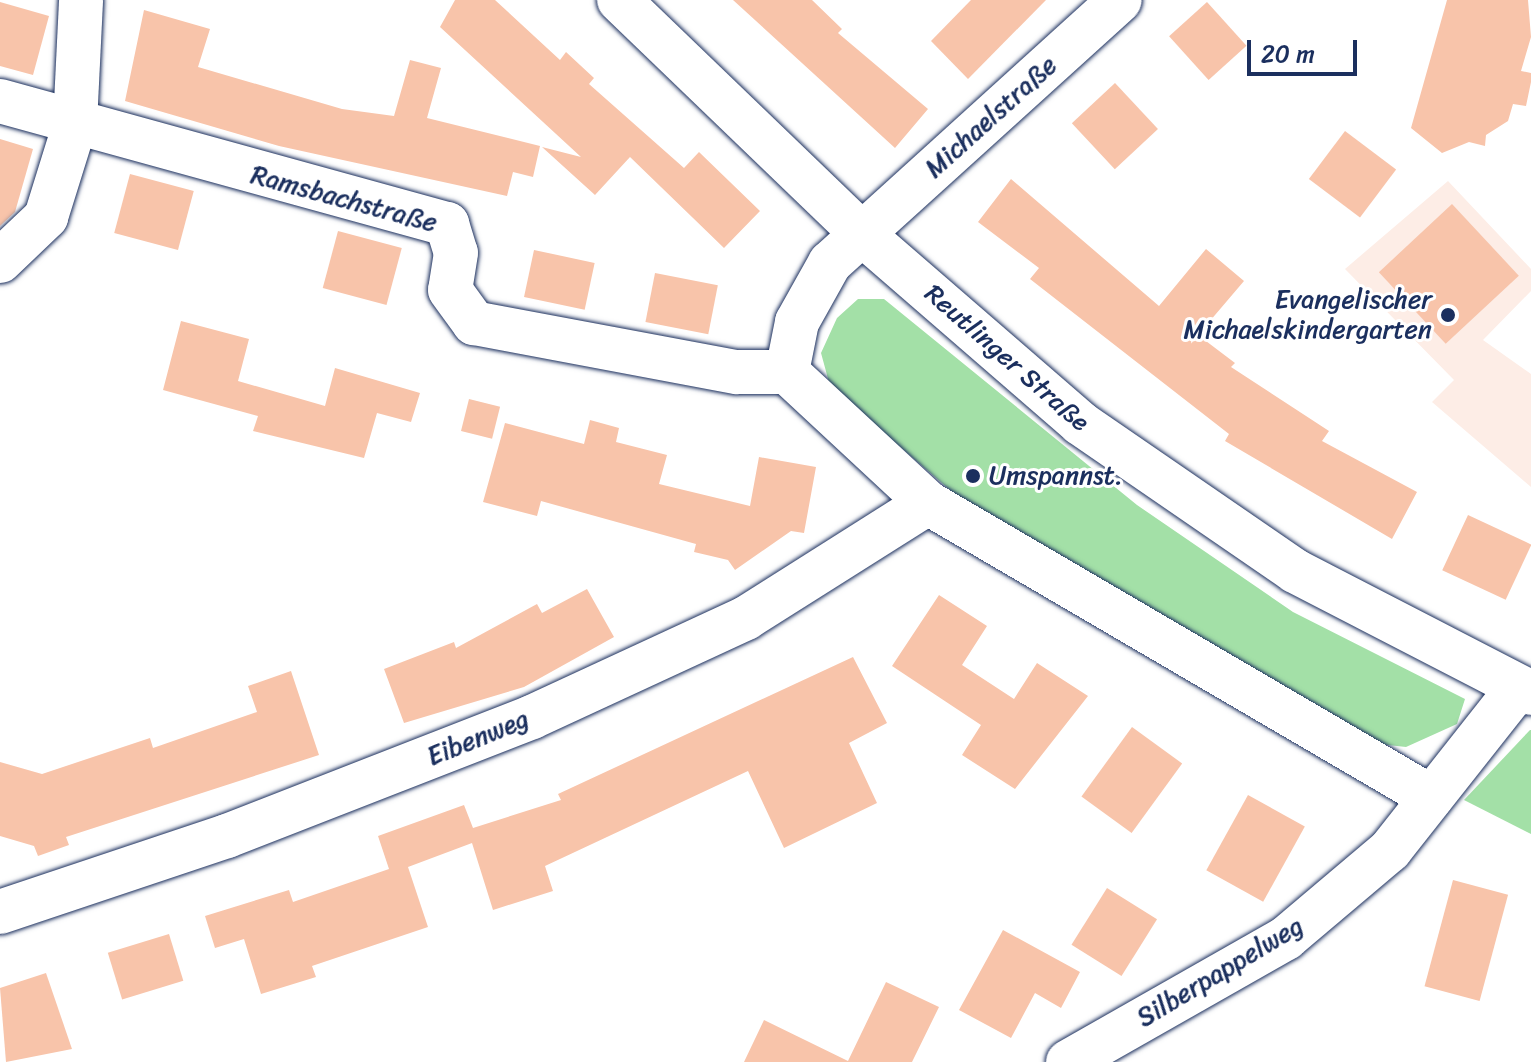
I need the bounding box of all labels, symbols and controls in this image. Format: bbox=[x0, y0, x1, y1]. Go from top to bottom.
scale bar bbox=[1251, 24, 1361, 74]
text: 20 m bbox=[1261, 33, 1315, 75]
street label: Michaelstraße bbox=[919, 50, 1063, 184]
street label: Ramsbachstraße bbox=[248, 159, 440, 239]
street label: Reutlinger Straße bbox=[918, 277, 1096, 439]
place label: Evangelischer Michaelskindergarten bbox=[1184, 284, 1432, 346]
marker: Evangelischer Michaelskindergarten bbox=[1439, 306, 1457, 324]
place label: Umspannst. bbox=[989, 460, 1123, 492]
marker: Umspannst. bbox=[964, 467, 982, 485]
street label: Eibenweg bbox=[423, 704, 533, 772]
street label: Silberpappelweg bbox=[1131, 910, 1309, 1034]

